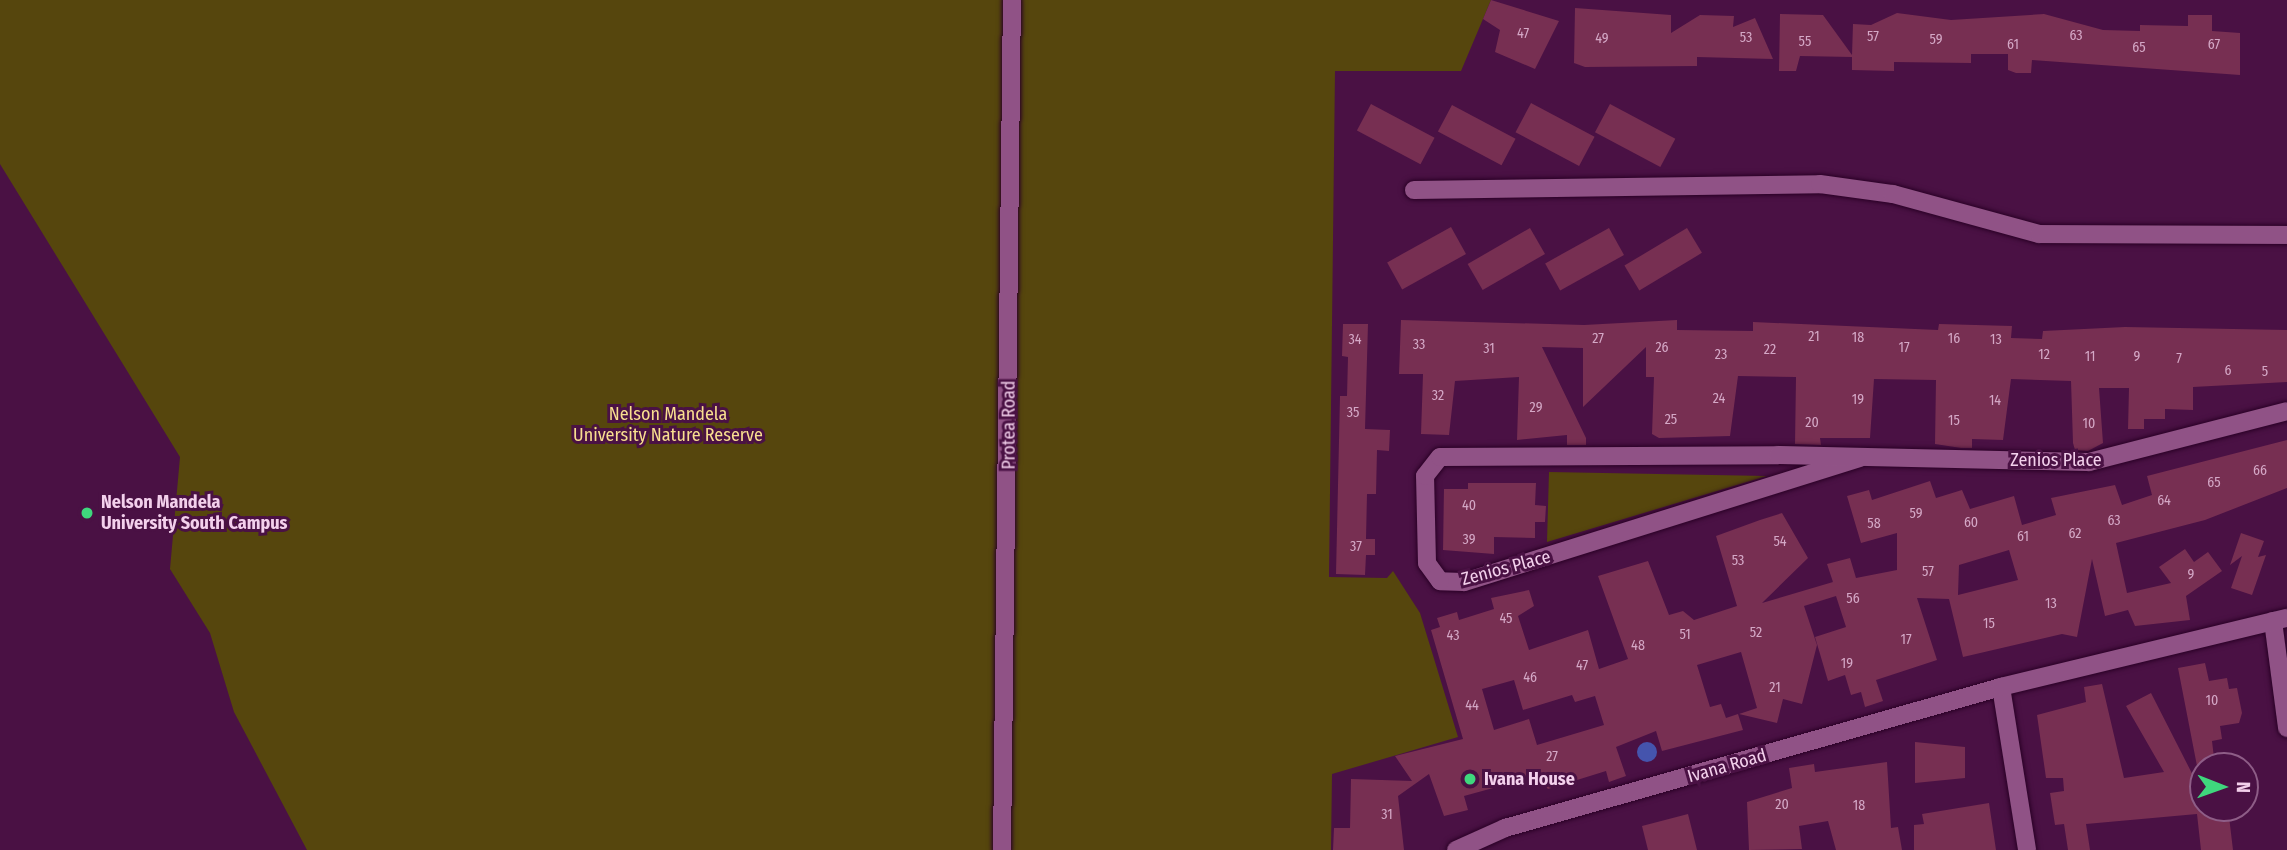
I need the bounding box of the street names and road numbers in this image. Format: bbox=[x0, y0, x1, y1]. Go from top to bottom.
street label: Protea Road bbox=[998, 380, 1020, 470]
street label: Zenios Place bbox=[2010, 449, 2102, 471]
street label: Zenios Place bbox=[1459, 546, 1553, 590]
street label: Ivana Road bbox=[1685, 744, 1769, 788]

